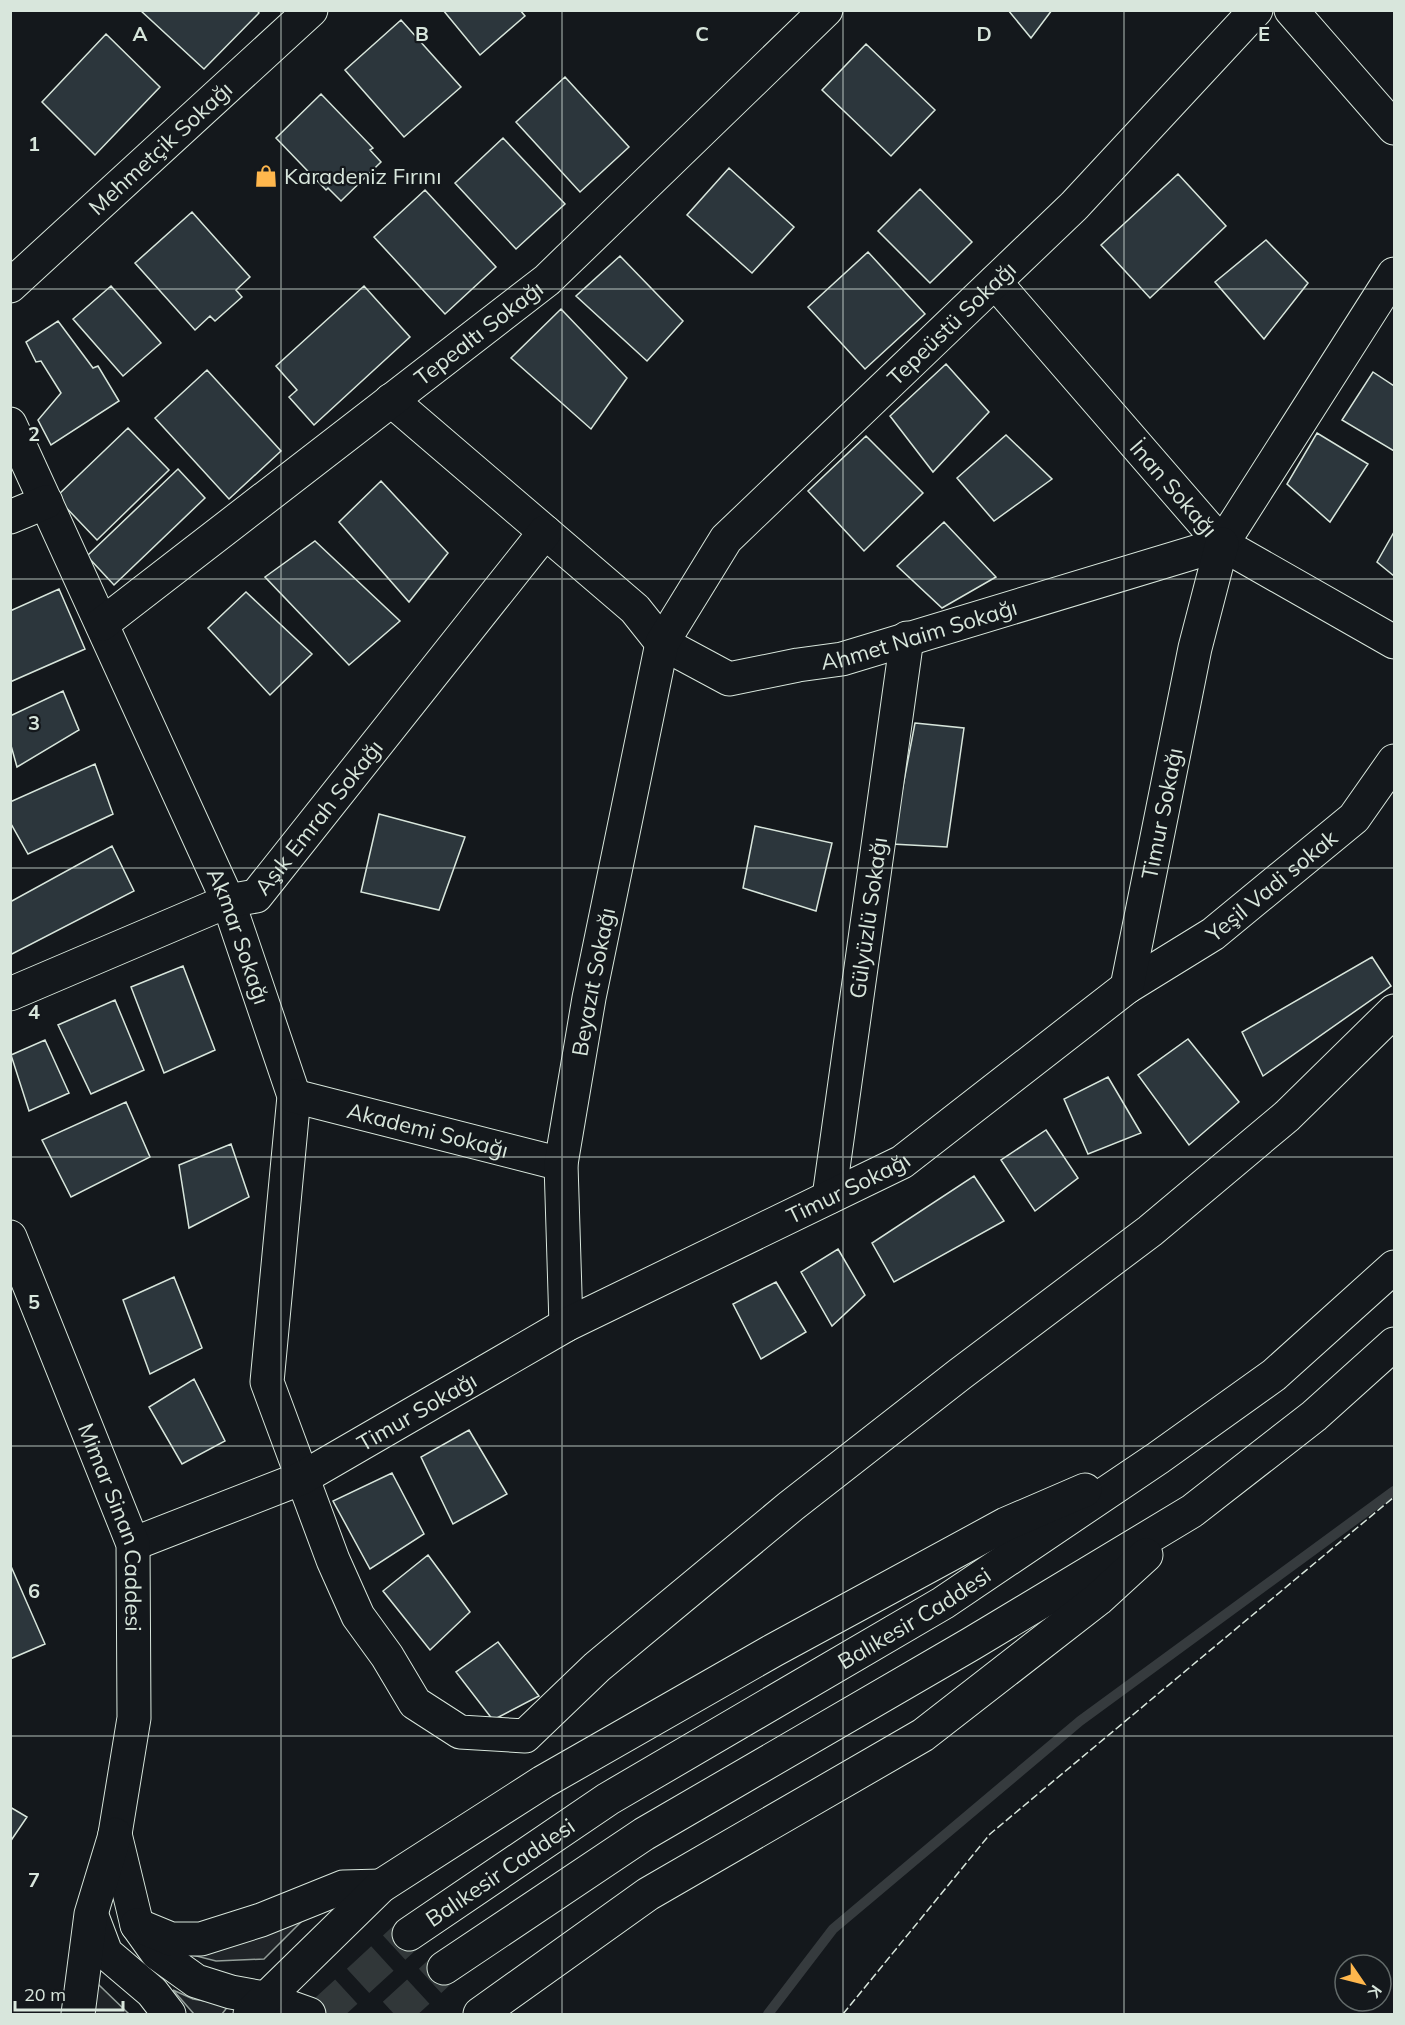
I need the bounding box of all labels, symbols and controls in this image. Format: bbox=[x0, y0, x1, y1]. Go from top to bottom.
text: A bbox=[133, 21, 148, 46]
text: B bbox=[415, 21, 429, 46]
text: C bbox=[695, 21, 709, 46]
text: D bbox=[976, 21, 992, 46]
text: E bbox=[1258, 21, 1270, 46]
street label: Mehmetçik Sokağı bbox=[83, 75, 238, 221]
text: 1 bbox=[28, 131, 40, 156]
place label: Karadeniz Fırını bbox=[284, 162, 441, 190]
shop icon: Karadeniz Fırını bbox=[253, 163, 279, 189]
street label: Tepeüstü Sokağı bbox=[881, 255, 1022, 391]
street label: Tepealtı Sokağı bbox=[409, 274, 549, 391]
text: 2 bbox=[28, 421, 40, 446]
street label: İnan Sokağı bbox=[1124, 434, 1224, 543]
street label: Ahmet Naim Sokağı bbox=[819, 593, 1020, 676]
text: 3 bbox=[28, 710, 40, 735]
street label: Aşık Emrah Sokağı bbox=[248, 734, 389, 901]
street label: Timur Sokağı bbox=[1135, 745, 1189, 882]
street label: Yeşil Vadi sokak bbox=[1200, 823, 1343, 948]
street label: Gülyüzlü Sokağı bbox=[843, 835, 893, 1000]
street label: Akmar Sokağı bbox=[201, 863, 276, 1008]
street label: Beyazıt Sokağı bbox=[565, 905, 621, 1058]
text: 4 bbox=[28, 999, 40, 1024]
street label: Akademi Sokağı bbox=[344, 1096, 511, 1164]
street label: Timur Sokağı bbox=[782, 1147, 916, 1230]
text: 5 bbox=[28, 1289, 40, 1314]
street label: Timur Sokağı bbox=[352, 1366, 482, 1457]
street label: Mimar Sinan Caddesi bbox=[72, 1419, 148, 1632]
street label: Balıkesir Caddesi bbox=[833, 1561, 996, 1675]
text: 6 bbox=[28, 1578, 40, 1603]
street label: Balıkesir Caddesi bbox=[420, 1812, 580, 1933]
text: 7 bbox=[28, 1867, 40, 1892]
north arrow bbox=[1333, 1953, 1393, 2013]
scale bar bbox=[15, 1974, 123, 2012]
text: K bbox=[1363, 1982, 1387, 2003]
text: 20 m bbox=[24, 1983, 66, 2006]

